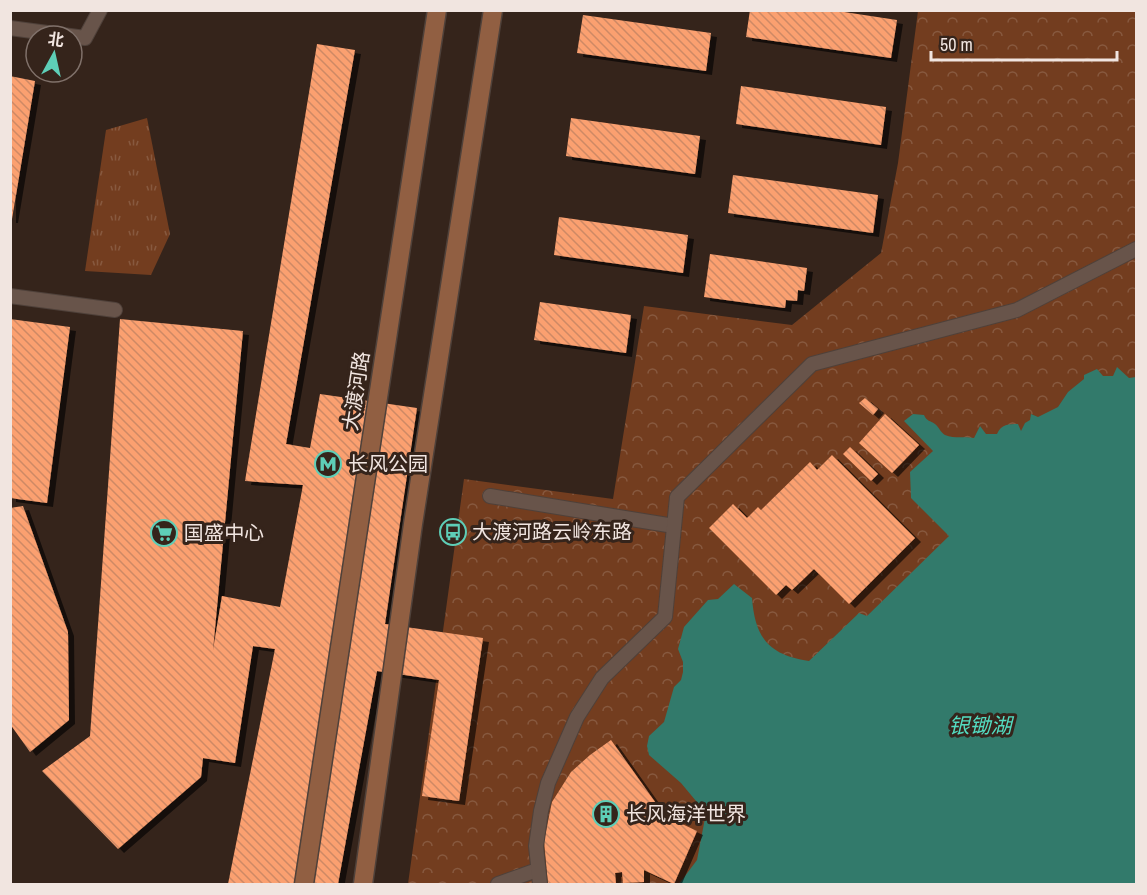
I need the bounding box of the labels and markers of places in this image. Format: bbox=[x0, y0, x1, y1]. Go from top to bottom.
metro station icon: 长风公园 bbox=[313, 449, 343, 479]
place label: 长风公园 bbox=[348, 450, 428, 477]
bus stop icon: 大渡河路云岭东路 bbox=[438, 517, 468, 547]
supermarket icon: 国盛中心 bbox=[149, 518, 179, 548]
place label: 大渡河路云岭东路 bbox=[472, 518, 632, 545]
place label: 国盛中心 bbox=[184, 519, 264, 546]
building icon: 长风海洋世界 bbox=[591, 799, 621, 829]
place label: 长风海洋世界 bbox=[626, 800, 746, 827]

